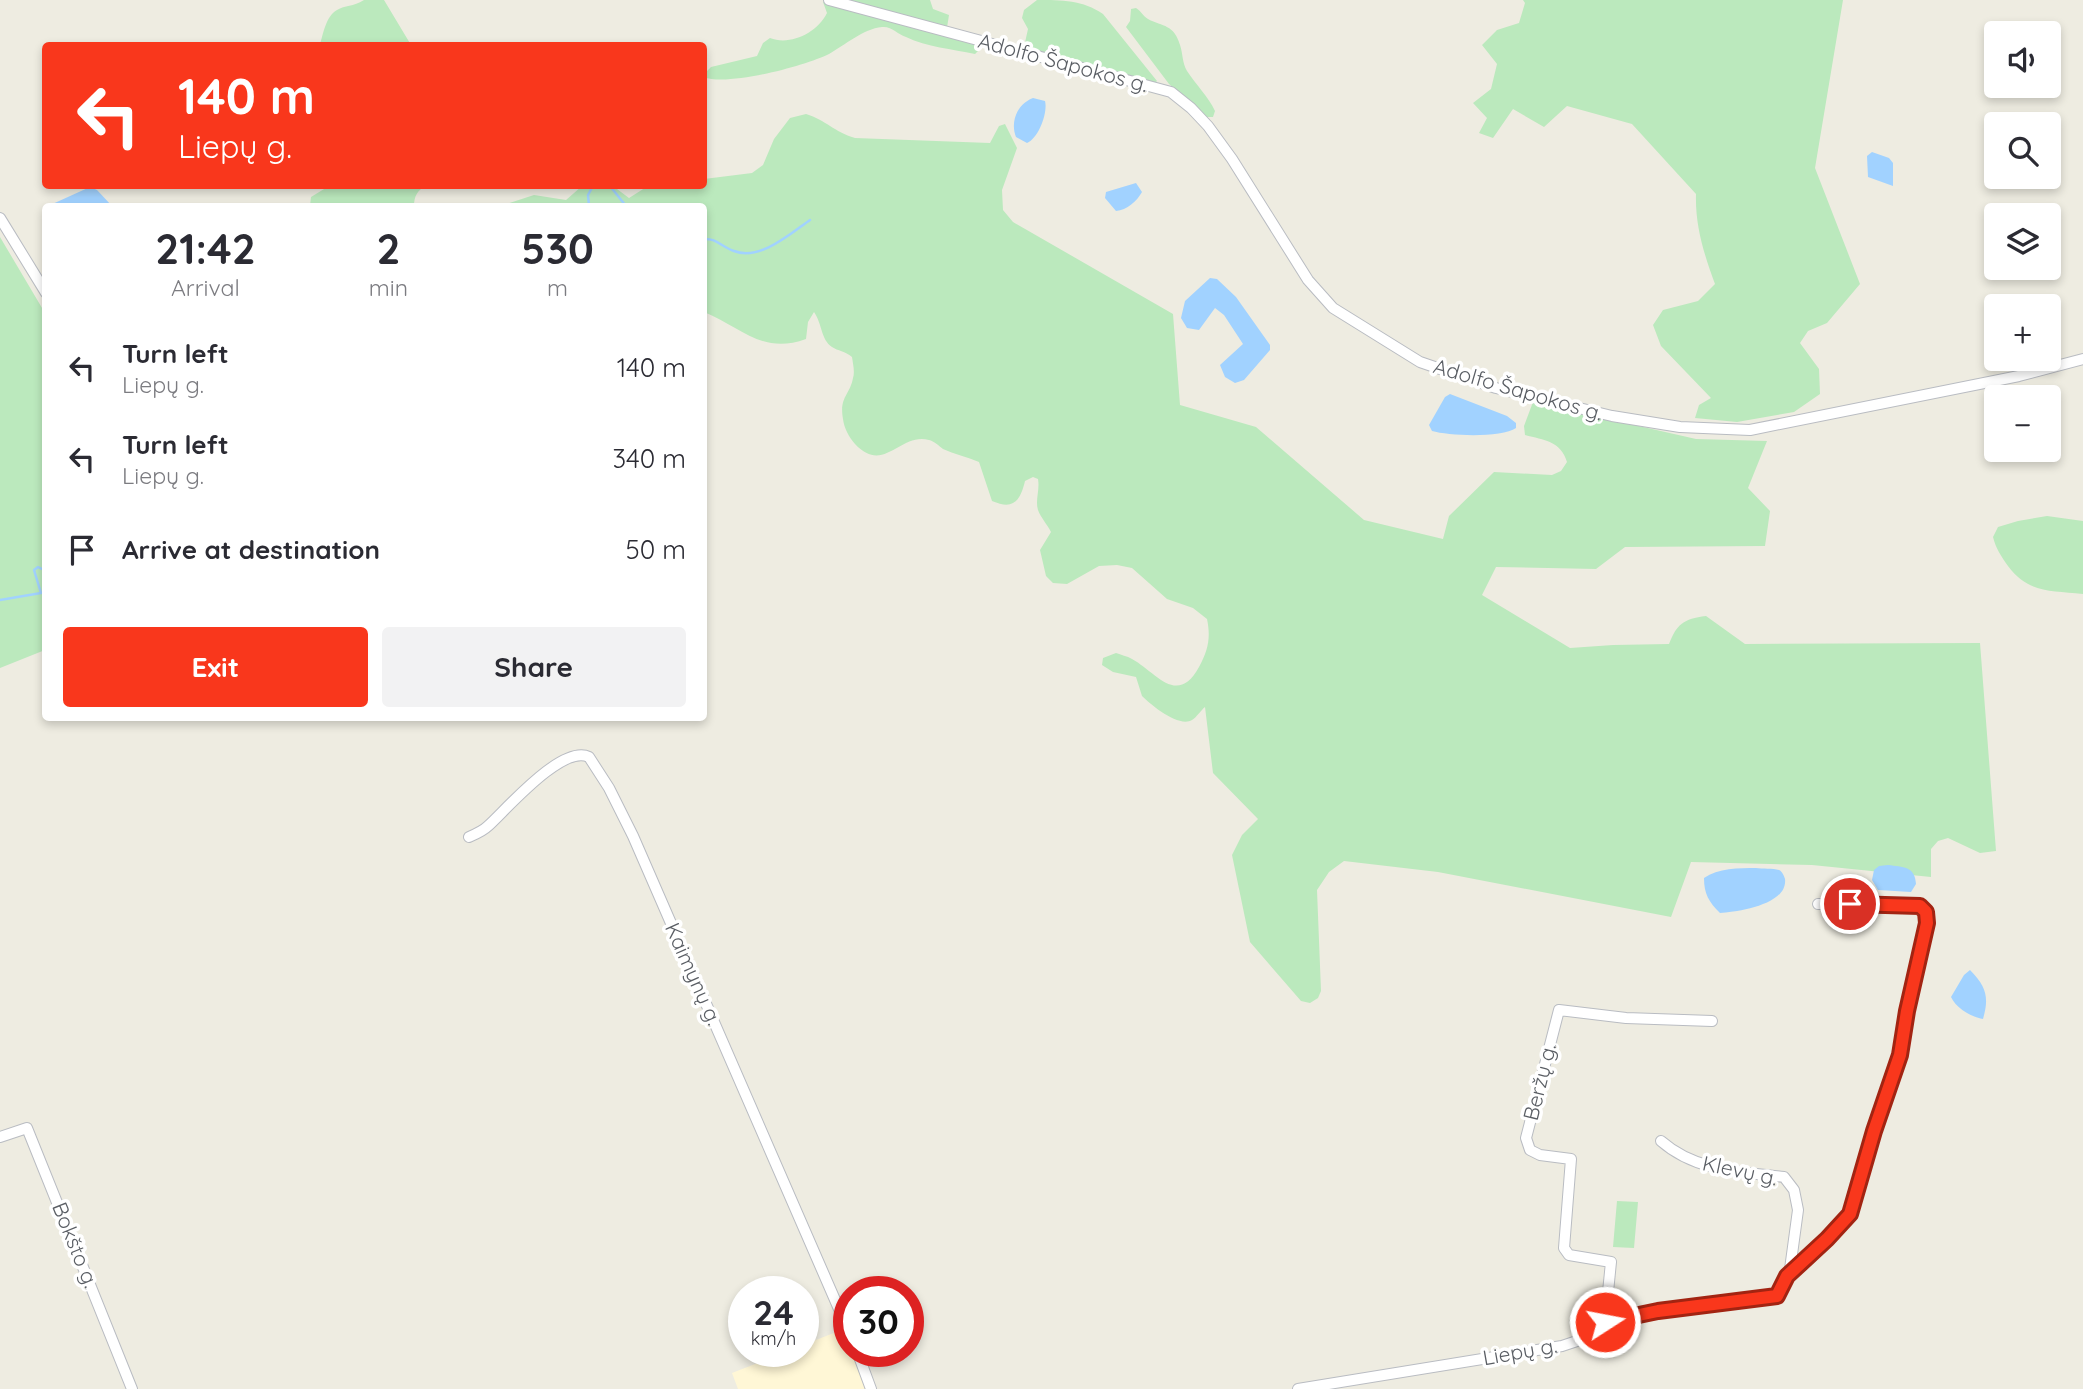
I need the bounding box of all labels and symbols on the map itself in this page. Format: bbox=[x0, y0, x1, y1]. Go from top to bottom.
street label: Adolfo Šapokos g. bbox=[975, 27, 1151, 97]
street label: Adolfo Šapokos g. bbox=[1431, 352, 1606, 426]
pin bbox=[1820, 874, 1880, 934]
street label: Kaimynų g. bbox=[660, 918, 728, 1029]
street label: Beržų g. bbox=[1517, 1041, 1561, 1123]
street label: Klevų g. bbox=[1700, 1149, 1780, 1191]
street label: Bokšto g. bbox=[47, 1198, 105, 1291]
speed limit sign: 30 bbox=[833, 1276, 924, 1367]
position arrow bbox=[1568, 1285, 1642, 1359]
street label: Liepų g. bbox=[1481, 1332, 1559, 1370]

